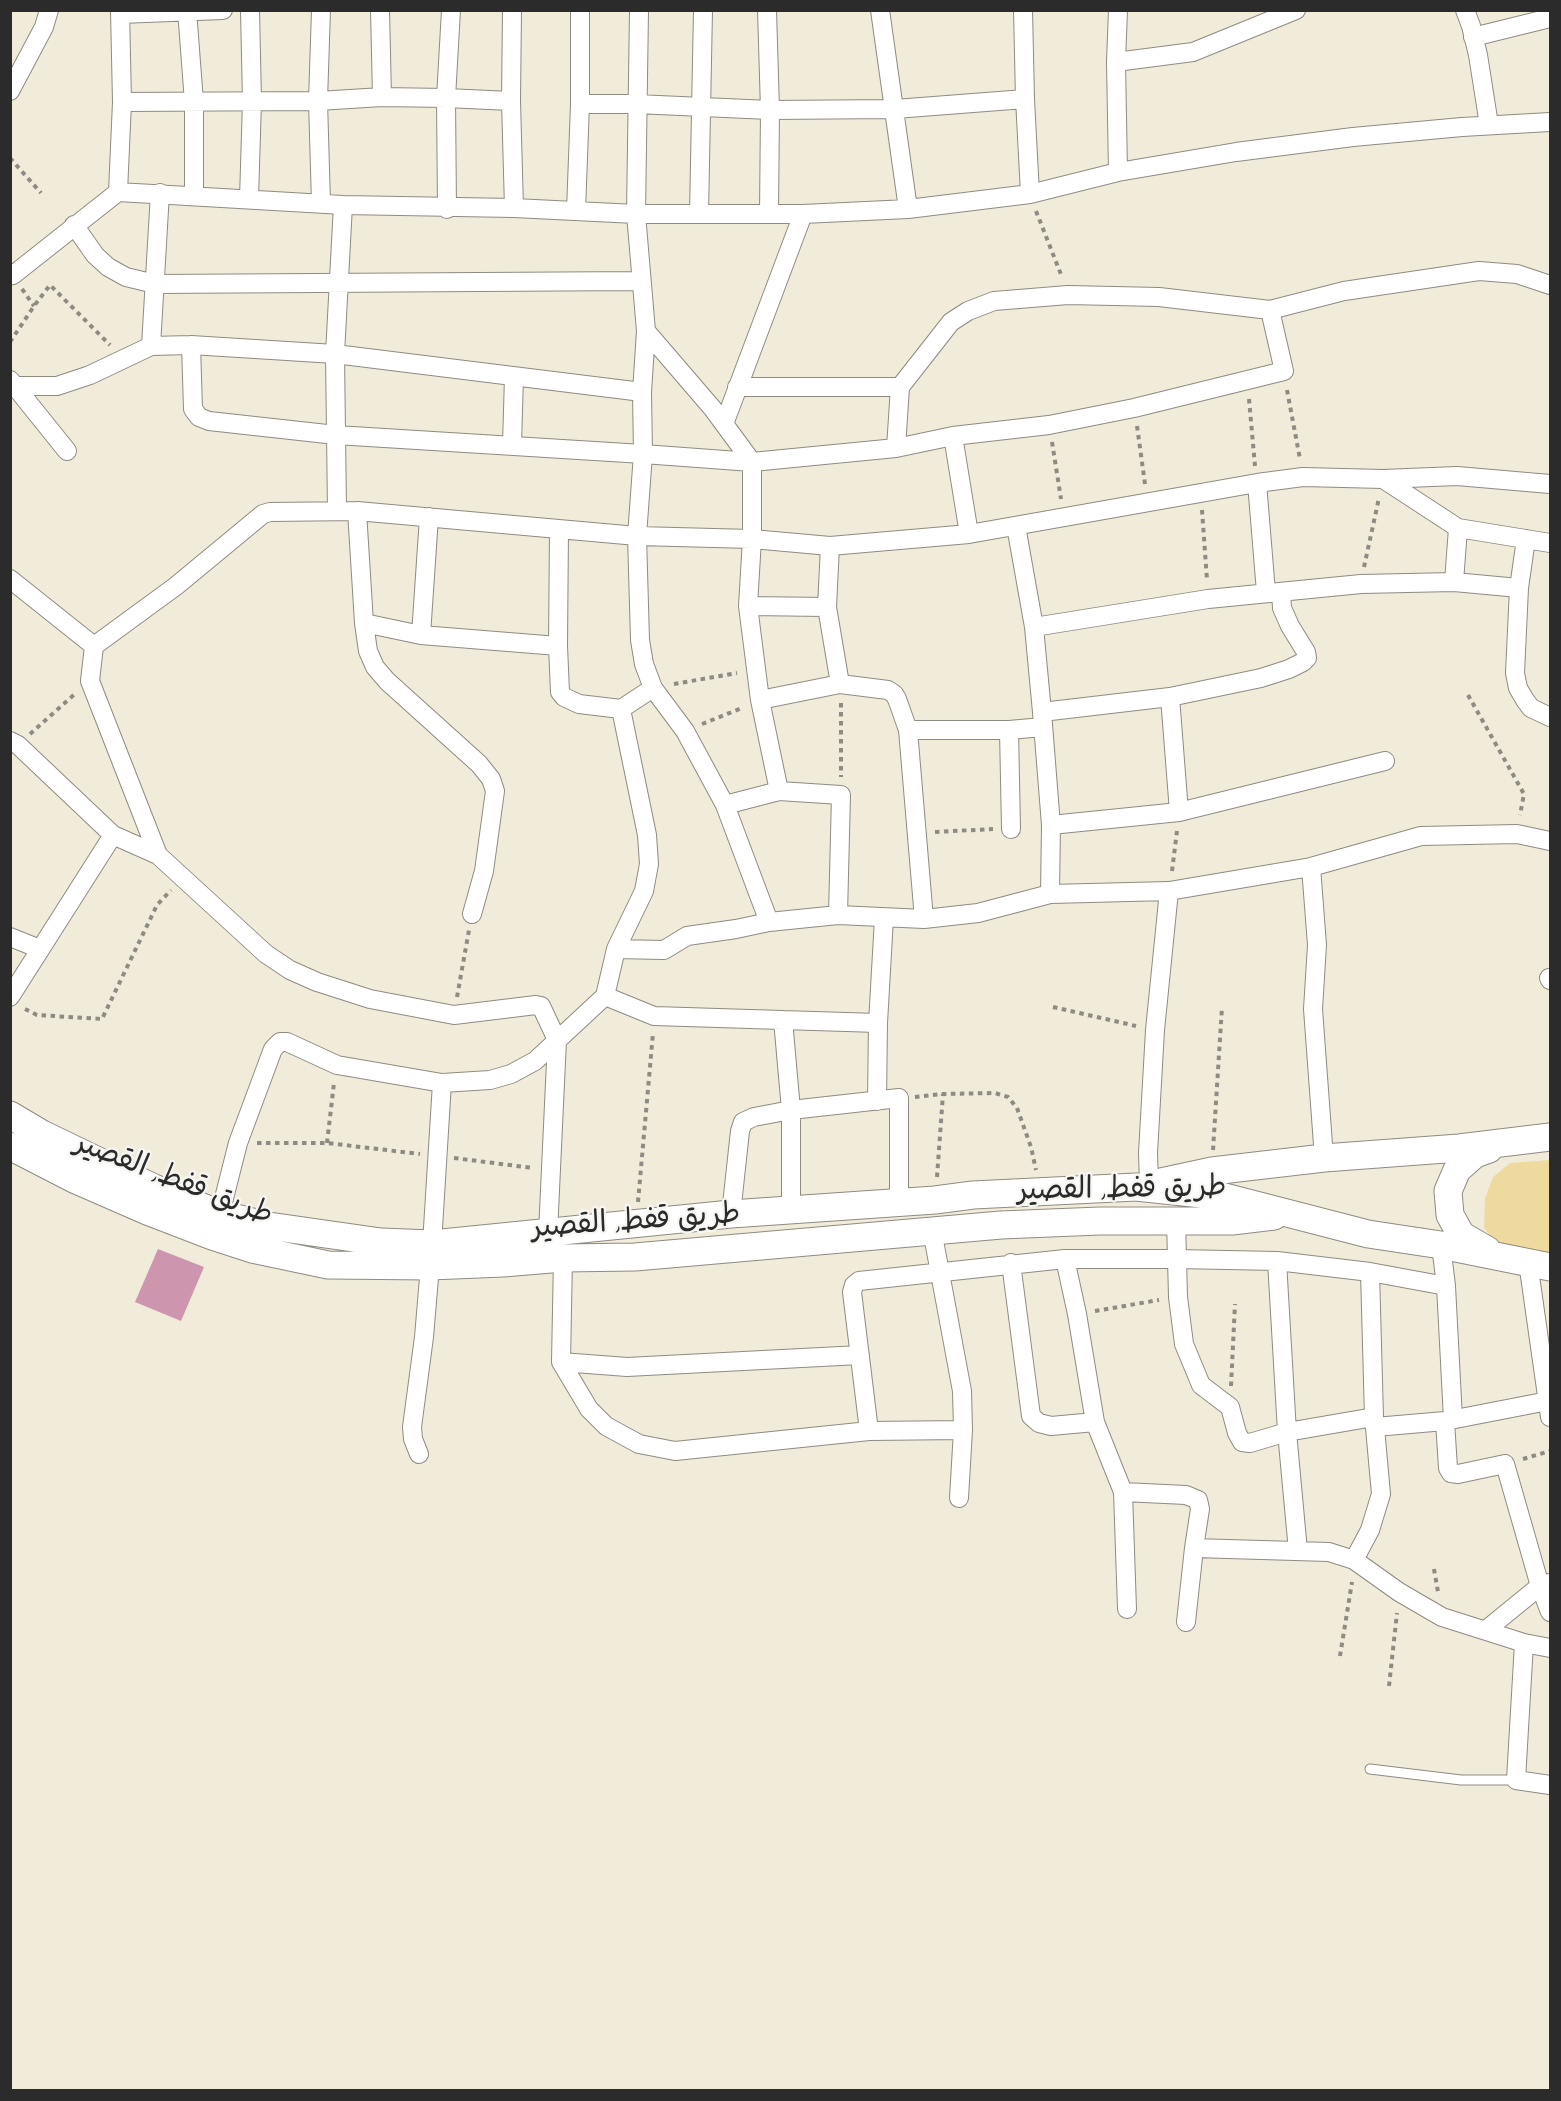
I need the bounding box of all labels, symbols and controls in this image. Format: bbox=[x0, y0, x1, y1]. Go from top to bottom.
street label: طريق قفط, القصير bbox=[70, 1125, 278, 1233]
street label: طريق قفط, القصير bbox=[1017, 1169, 1227, 1209]
street label: طريق قفط, القصير bbox=[530, 1196, 742, 1246]

